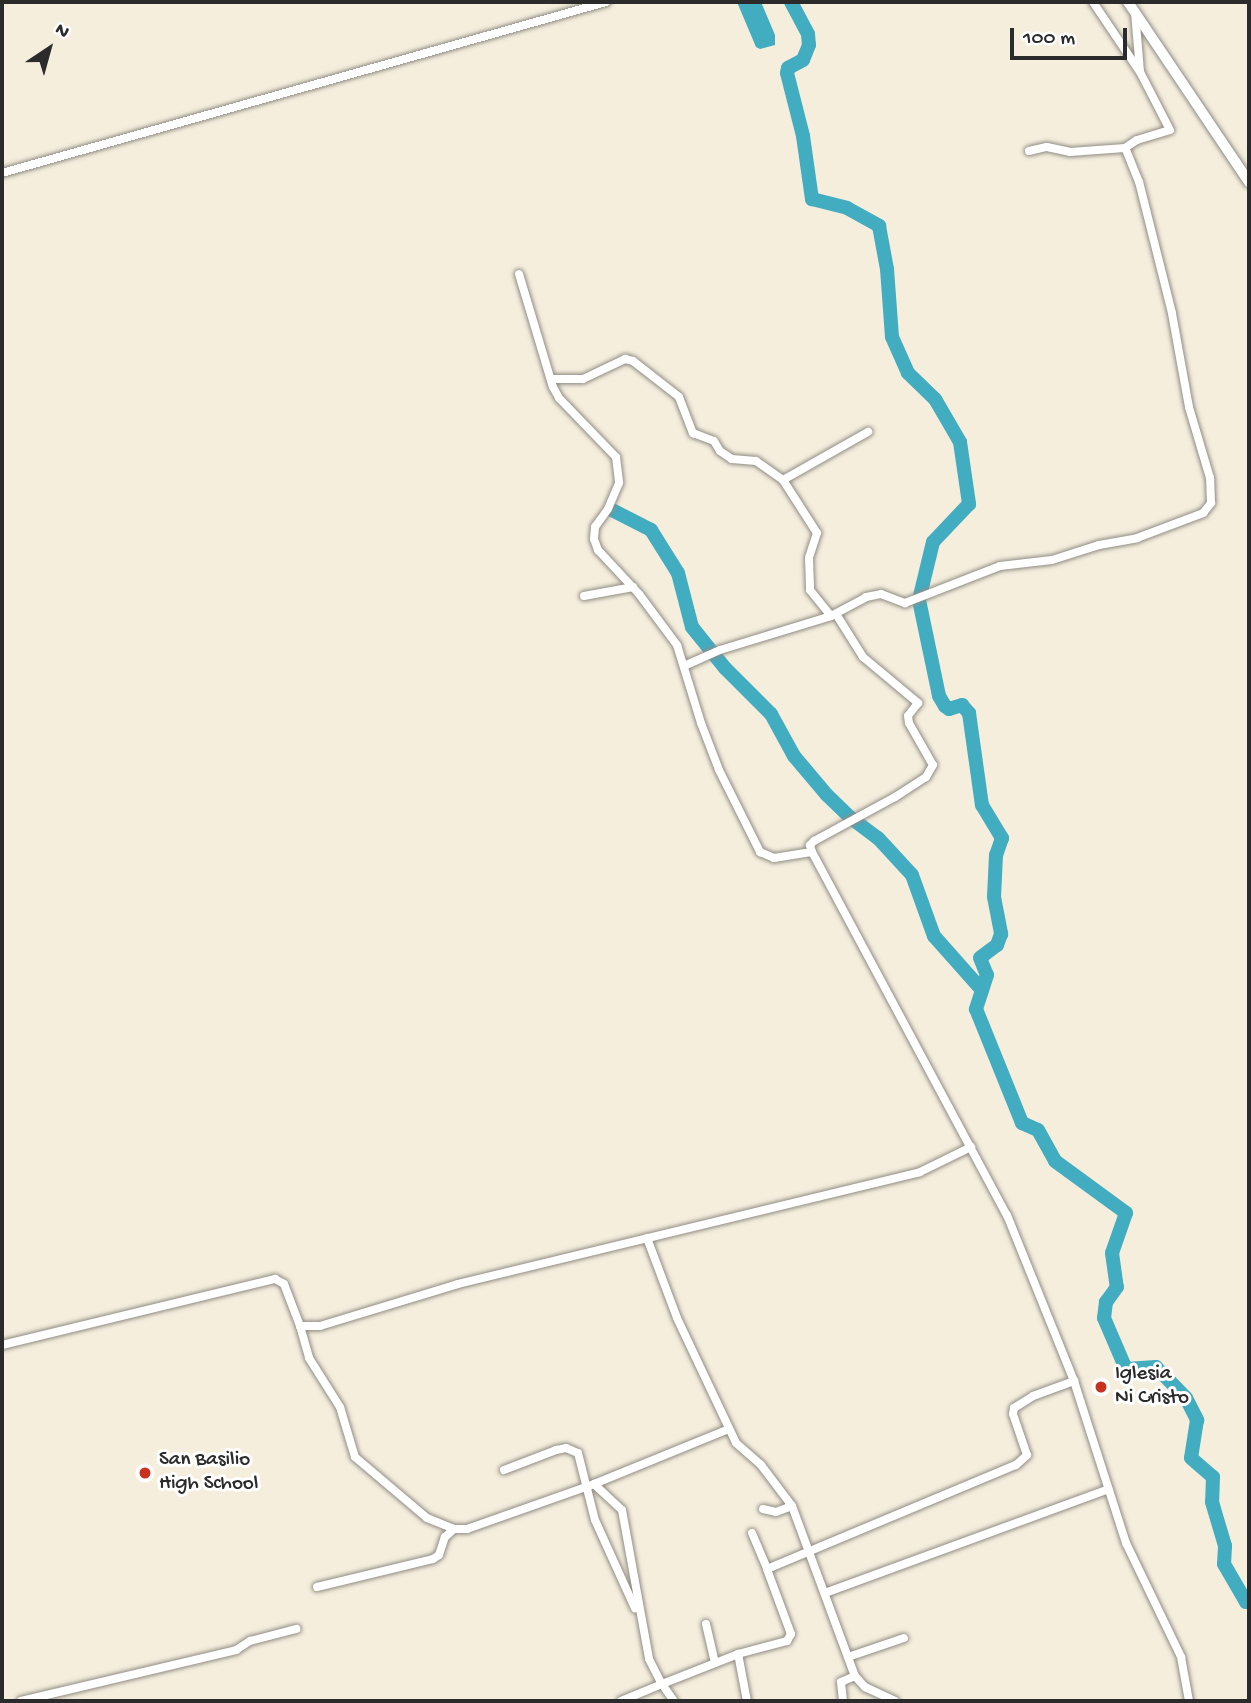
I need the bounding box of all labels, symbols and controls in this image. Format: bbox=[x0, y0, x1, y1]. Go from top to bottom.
north arrow bbox=[14, 14, 84, 84]
scale bar bbox=[1013, 14, 1130, 58]
text: N bbox=[50, 19, 73, 45]
text: 100 m bbox=[1023, 27, 1075, 52]
place label: Iglesia Ni Cristo bbox=[1115, 1362, 1189, 1412]
marker: Iglesia Ni Cristo bbox=[1093, 1379, 1109, 1395]
place label: San Basilio High School bbox=[159, 1448, 258, 1498]
marker: San Basilio High School bbox=[137, 1465, 153, 1481]

